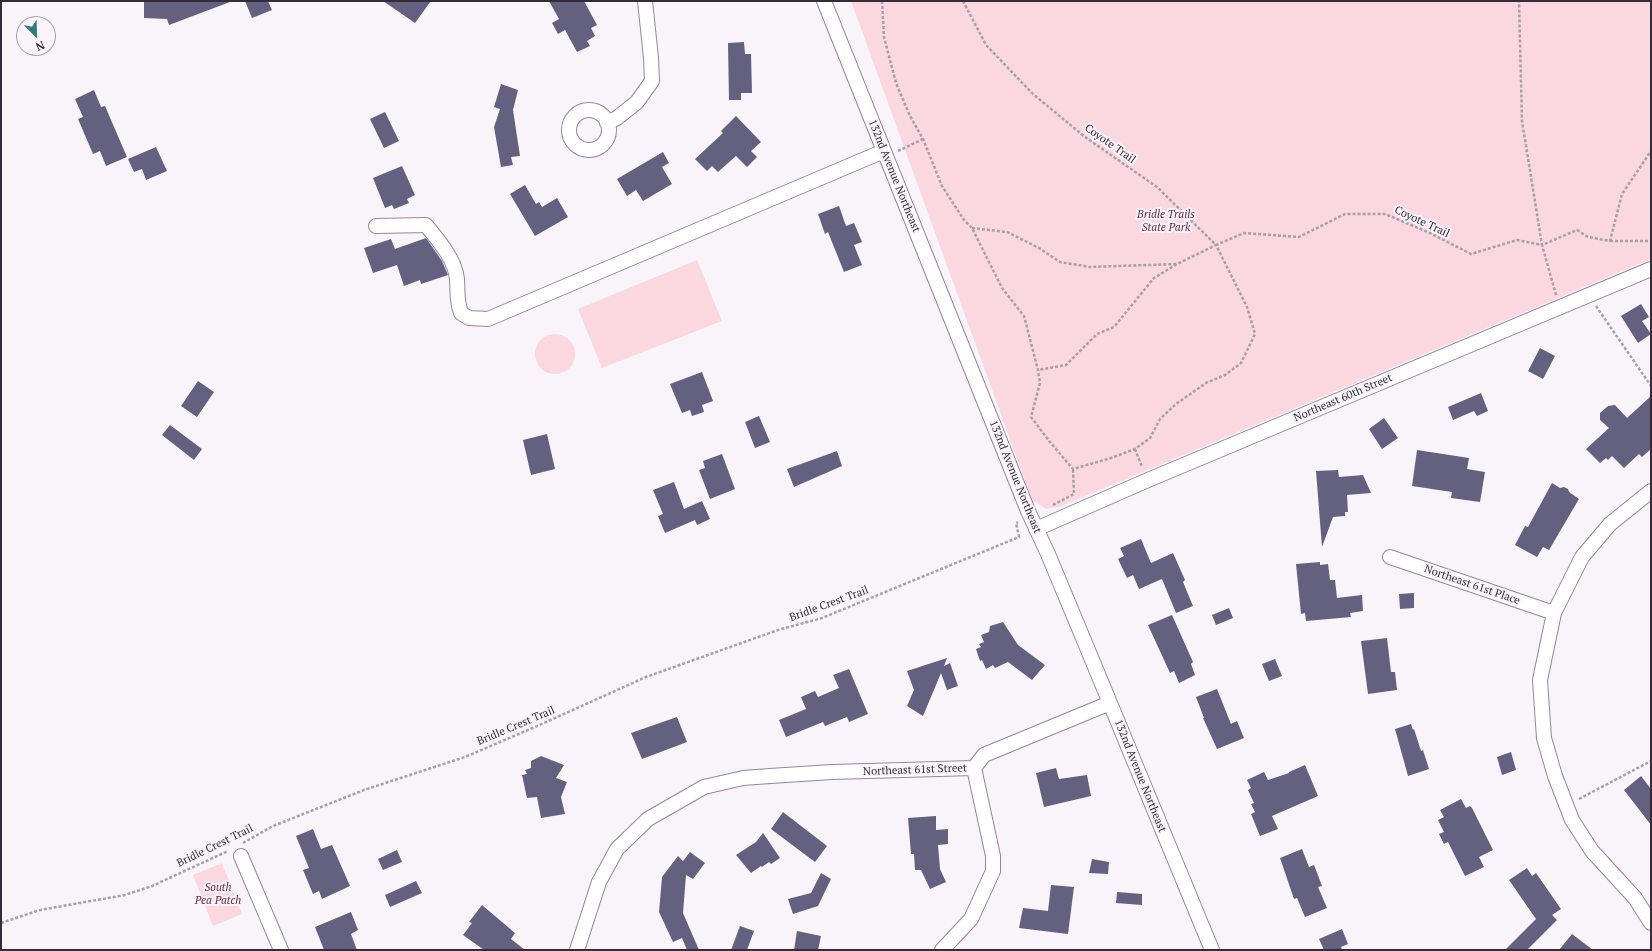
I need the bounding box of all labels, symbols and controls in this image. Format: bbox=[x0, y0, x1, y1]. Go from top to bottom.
north arrow bbox=[16, 16, 56, 56]
text: N bbox=[34, 38, 47, 54]
street label: 132nd Avenue Northeast bbox=[865, 118, 923, 234]
street label: Coyote Trail bbox=[1082, 122, 1138, 166]
street label: Coyote Trail bbox=[1392, 204, 1452, 240]
park label: Bridle Trails State Park bbox=[1137, 208, 1195, 234]
street label: Northeast 60th Street bbox=[1292, 371, 1394, 425]
street label: 132nd Avenue Northeast bbox=[986, 419, 1044, 535]
street label: Northeast 61st Place bbox=[1422, 562, 1522, 608]
street label: Bridle Crest Trail bbox=[788, 584, 870, 624]
street label: Bridle Crest Trail bbox=[475, 704, 557, 748]
street label: 132nd Avenue Northeast bbox=[1111, 718, 1169, 834]
street label: Northeast 61st Street bbox=[863, 762, 967, 778]
street label: Bridle Crest Trail bbox=[175, 822, 255, 870]
park label: South Pea Patch bbox=[195, 881, 241, 907]

